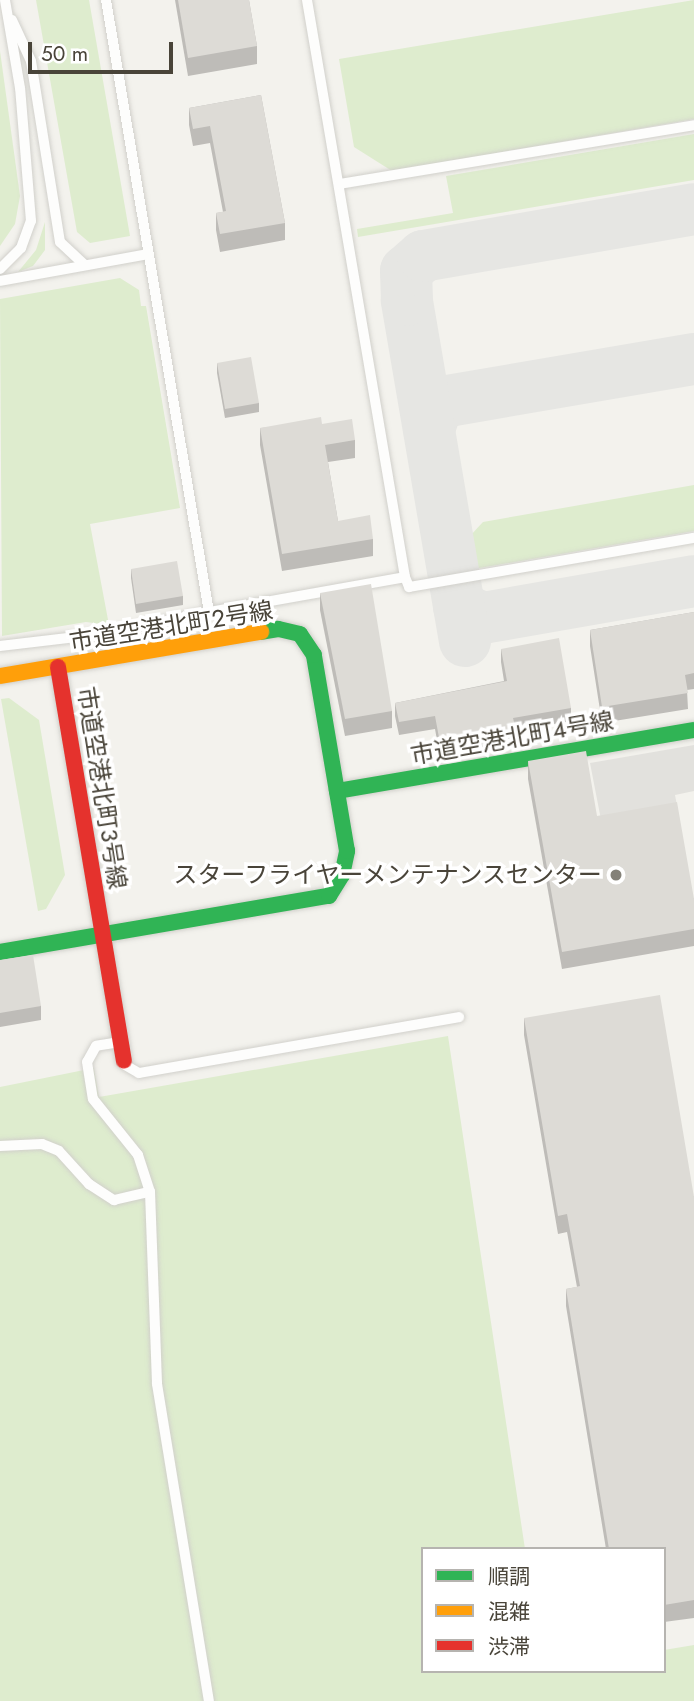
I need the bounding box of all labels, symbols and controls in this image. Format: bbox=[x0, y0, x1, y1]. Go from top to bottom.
scale bar bbox=[32, 28, 177, 72]
text: 50 m bbox=[41, 39, 88, 69]
street label: 市道空港北町2号線 bbox=[67, 596, 275, 656]
street label: 市道空港北町3号線 bbox=[72, 684, 132, 892]
street label: 市道空港北町4号線 bbox=[408, 706, 616, 770]
place label: スターフライヤーメンテナンスセンター bbox=[170, 861, 602, 889]
marker: スターフライヤーメンテナンスセンター bbox=[608, 867, 624, 883]
legend bbox=[421, 1547, 666, 1673]
text: 順調 bbox=[488, 1562, 530, 1592]
text: 混雑 bbox=[488, 1597, 530, 1627]
text: 渋滞 bbox=[488, 1632, 530, 1662]

